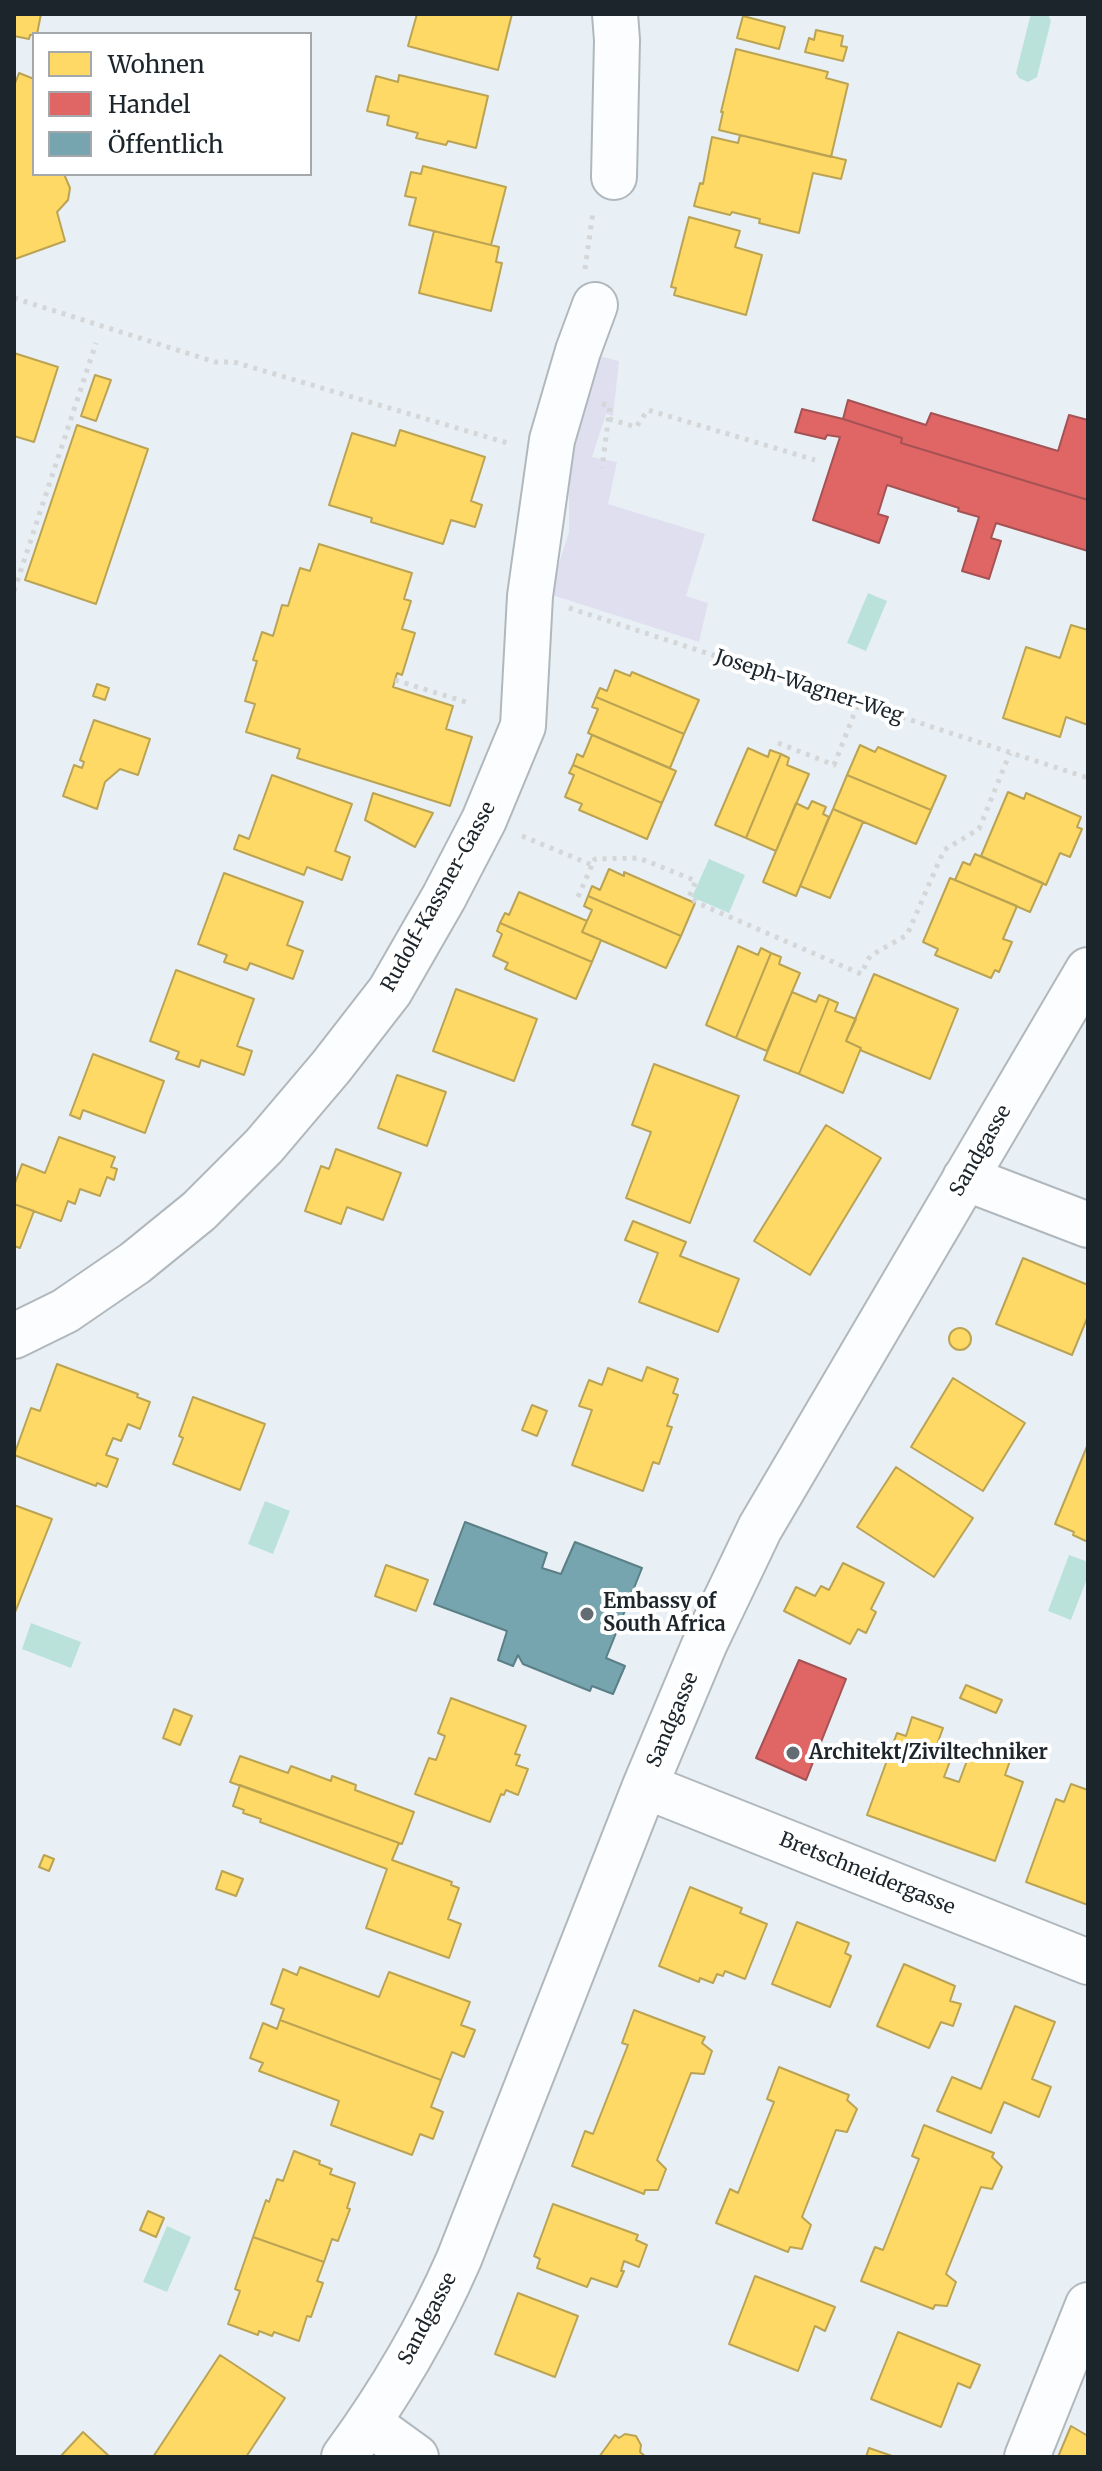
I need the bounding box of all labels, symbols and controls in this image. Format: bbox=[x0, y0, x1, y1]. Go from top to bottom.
legend bbox=[32, 32, 312, 176]
text: Wohnen bbox=[108, 49, 205, 80]
text: Handel bbox=[108, 89, 190, 120]
text: Öffentlich bbox=[108, 129, 224, 160]
street label: Joseph-Wagner-Weg bbox=[712, 645, 906, 729]
street label: Rudolf-Kassner-Gasse bbox=[377, 798, 501, 996]
street label: Sandgasse bbox=[945, 1101, 1017, 1201]
place label: Embassy of South Africa bbox=[603, 1590, 726, 1637]
marker: Embassy of South Africa bbox=[578, 1605, 596, 1623]
street label: Sandgasse bbox=[642, 1669, 704, 1771]
place label: Architekt/Ziviltechniker bbox=[809, 1741, 1048, 1765]
marker: Architekt/Ziviltechniker bbox=[784, 1744, 802, 1762]
street label: Bretschneidergasse bbox=[776, 1828, 958, 1920]
street label: Sandgasse bbox=[394, 2269, 462, 2369]

